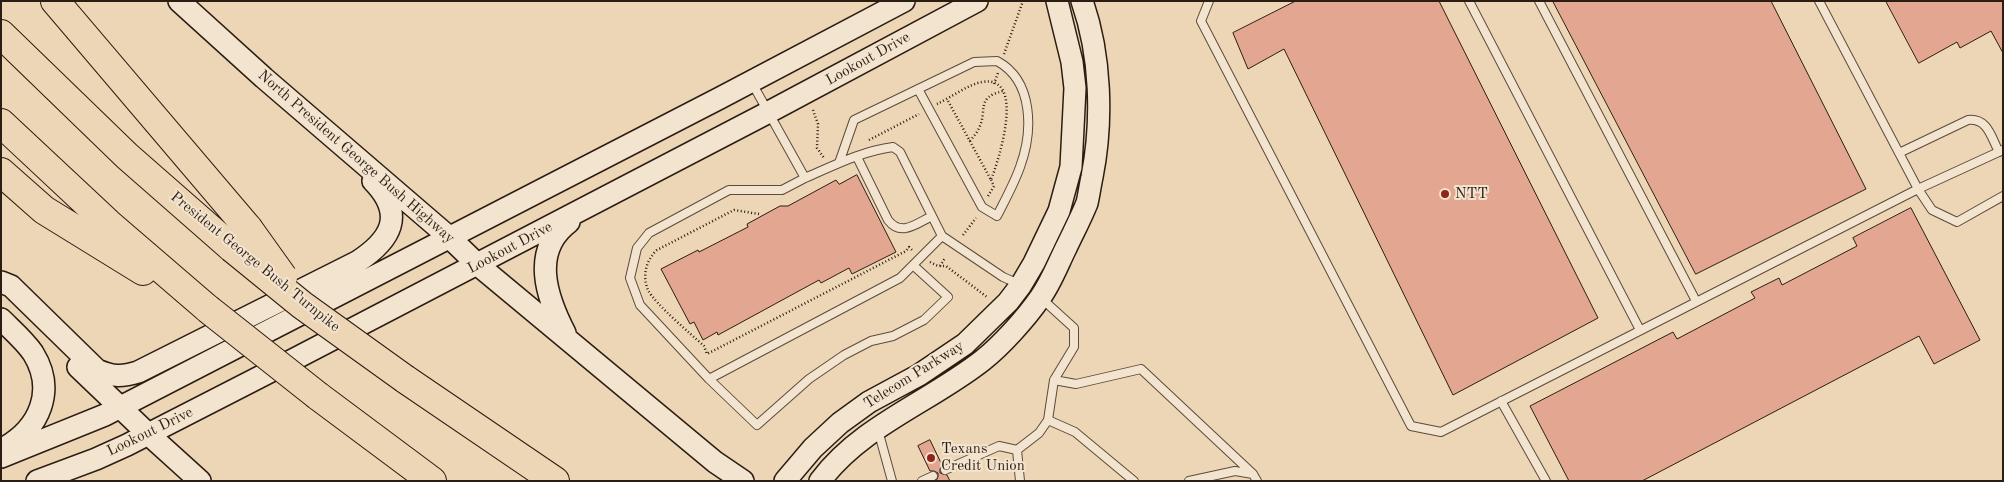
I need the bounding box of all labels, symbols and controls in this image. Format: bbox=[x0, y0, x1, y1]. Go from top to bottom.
street label: Lookout Drive bbox=[823, 28, 913, 90]
street label: North President George Bush Highway bbox=[254, 67, 458, 247]
place label: NTT bbox=[1455, 185, 1488, 203]
street label: President George Bush Turnpike bbox=[166, 188, 344, 336]
marker: NTT bbox=[1439, 188, 1451, 200]
street label: Lookout Drive bbox=[464, 218, 556, 278]
street label: Telecom Parkway bbox=[861, 337, 967, 413]
street label: Lookout Drive bbox=[104, 403, 196, 461]
place label: Texans Credit Union bbox=[941, 440, 1025, 475]
marker: Texans Credit Union bbox=[925, 452, 937, 464]

